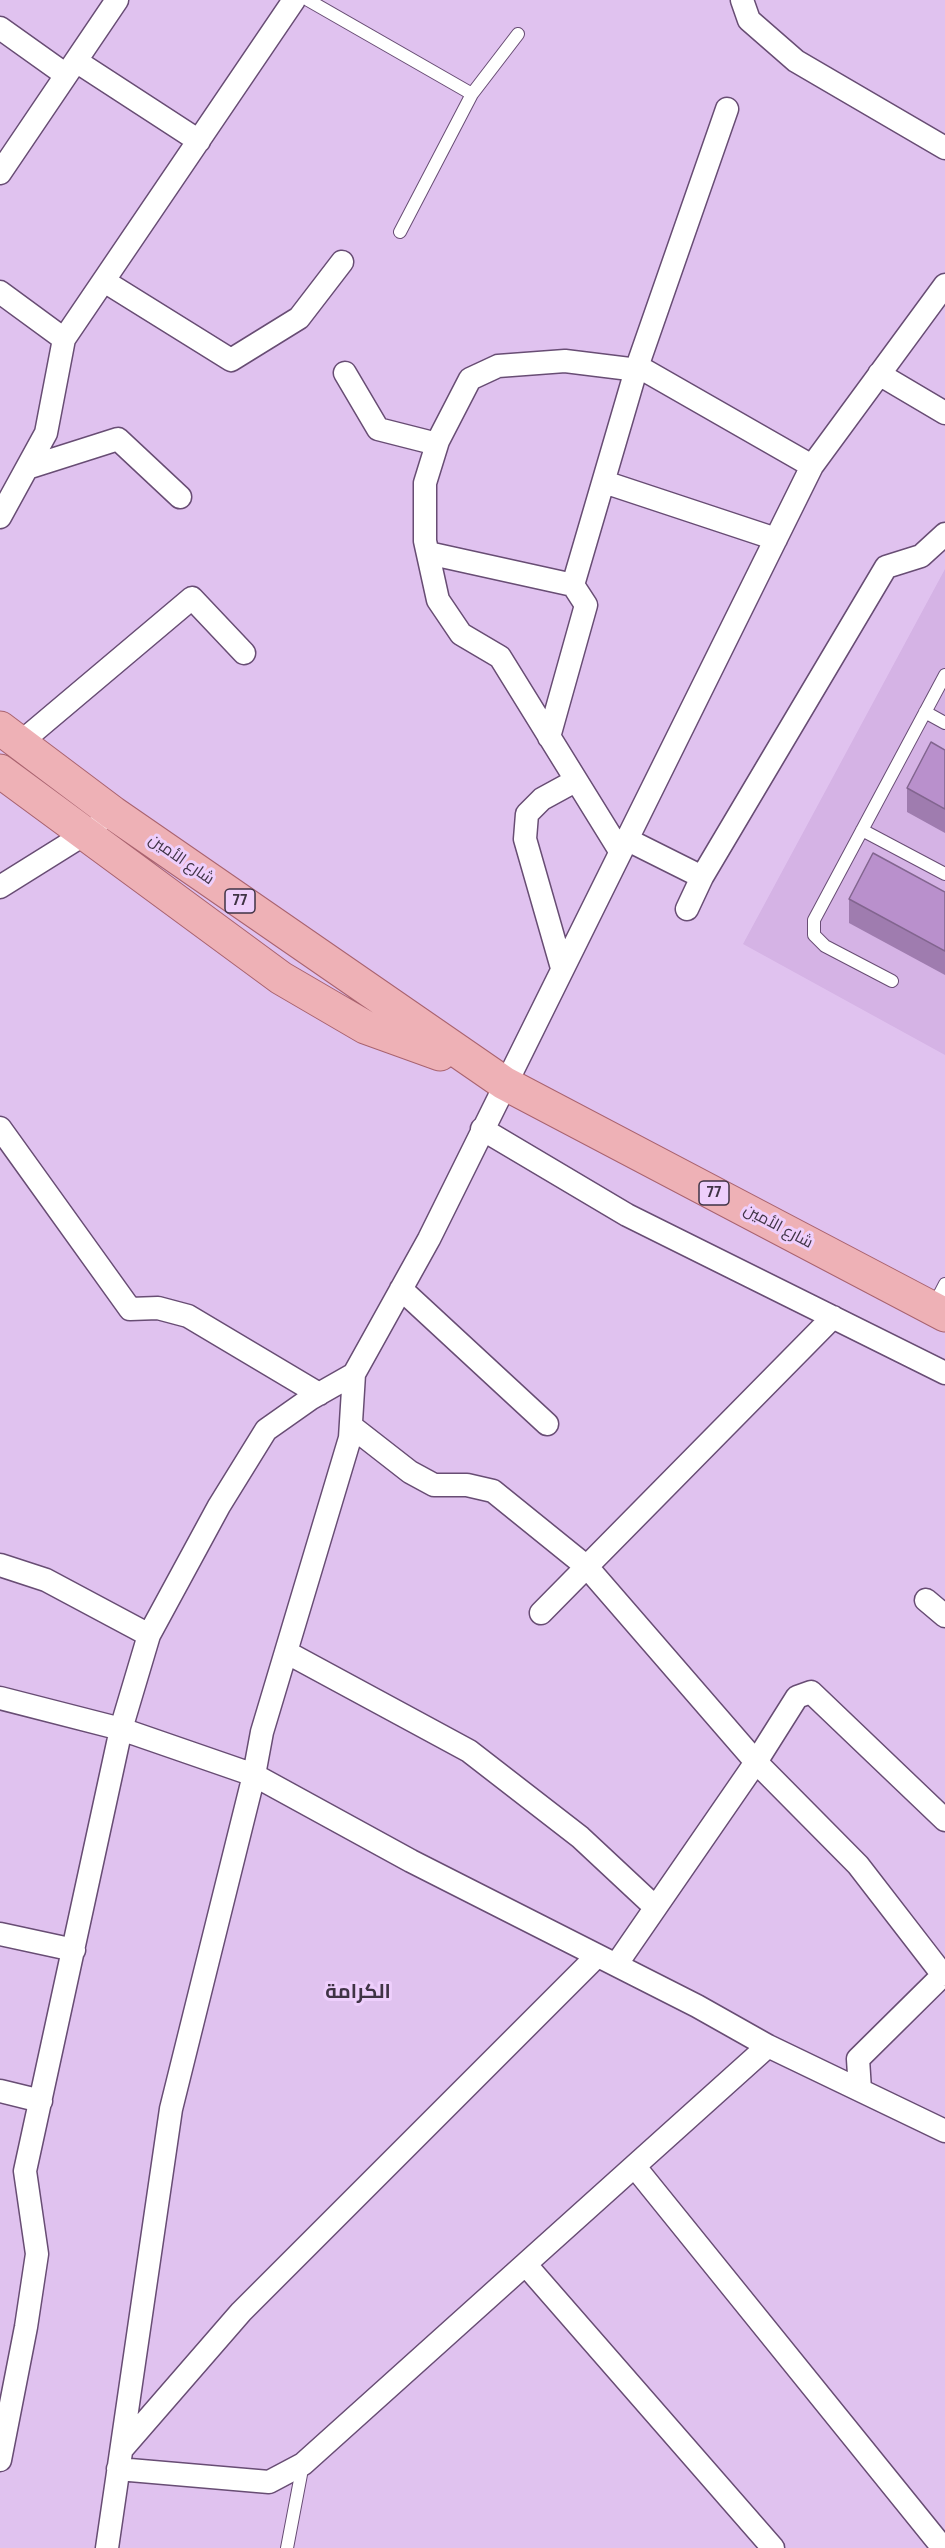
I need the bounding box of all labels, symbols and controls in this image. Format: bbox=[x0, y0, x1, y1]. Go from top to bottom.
street label: شارع الأمين bbox=[145, 831, 217, 889]
road number: 77 bbox=[225, 889, 255, 913]
road number: 77 bbox=[699, 1181, 729, 1205]
street label: شارع الأمين bbox=[740, 1201, 816, 1253]
district label: الكرامة bbox=[325, 1981, 391, 2005]

